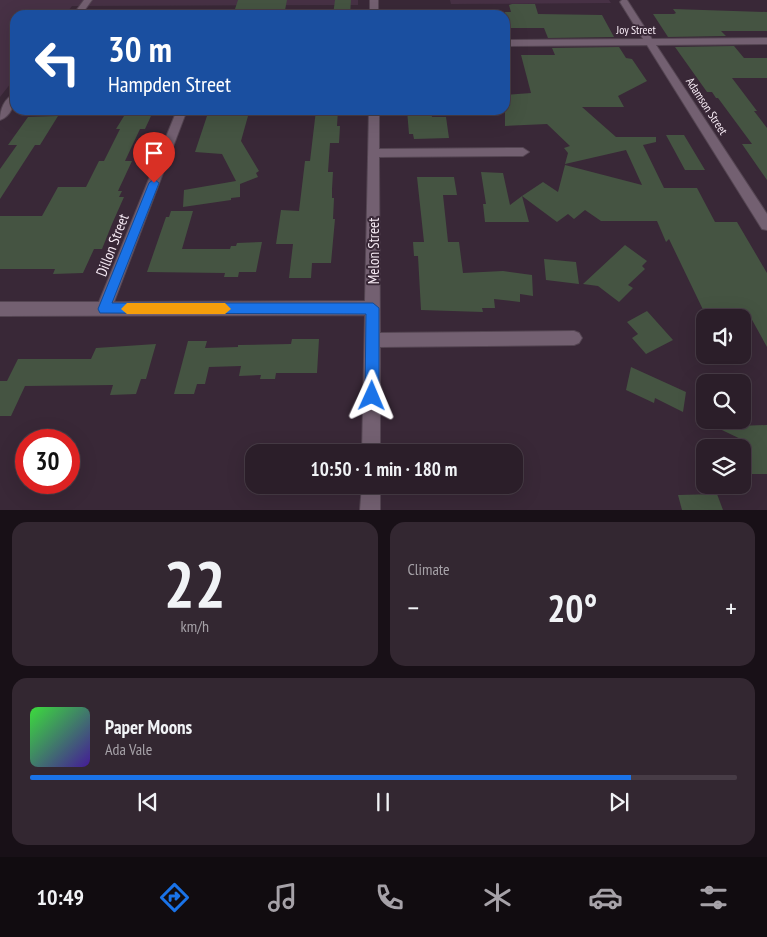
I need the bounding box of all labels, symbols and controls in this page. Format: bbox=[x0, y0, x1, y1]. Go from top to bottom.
street label: Joy Street bbox=[615, 22, 656, 37]
text: 30 m bbox=[108, 26, 172, 72]
icon: left bbox=[25, 30, 90, 95]
text: Hampden Street bbox=[108, 70, 231, 98]
street label: Adamson Street bbox=[683, 74, 731, 138]
pin bbox=[133, 132, 175, 183]
icon: arrive bbox=[140, 139, 168, 167]
street label: Dillon Street bbox=[91, 211, 133, 279]
street label: Melon Street bbox=[364, 218, 383, 284]
map controls bbox=[696, 309, 751, 494]
button: sound bbox=[696, 309, 751, 364]
position arrow bbox=[345, 369, 397, 421]
button: search bbox=[696, 374, 751, 429]
speed limit sign: 30 bbox=[15, 429, 80, 494]
button: layers bbox=[696, 439, 751, 494]
text: 10:50 · 1 min · 180 m bbox=[311, 457, 457, 481]
text: 22 bbox=[164, 541, 226, 625]
text: Climate bbox=[408, 559, 450, 579]
text: 20° bbox=[547, 583, 597, 632]
text: − bbox=[408, 589, 419, 626]
text: + bbox=[725, 589, 737, 626]
text: km/h bbox=[181, 616, 209, 636]
text: Paper Moons bbox=[105, 715, 192, 739]
text: Ada Vale bbox=[105, 739, 152, 759]
icon: previous bbox=[134, 788, 162, 816]
icon: pause bbox=[369, 788, 397, 816]
icon: next bbox=[605, 788, 633, 816]
icon: directions bbox=[157, 880, 192, 915]
icon: music bbox=[265, 880, 300, 915]
icon: phone bbox=[372, 880, 407, 915]
icon: climate bbox=[480, 880, 515, 915]
icon: car bbox=[588, 880, 623, 915]
icon: filters bbox=[696, 880, 731, 915]
text: 10:49 bbox=[36, 883, 84, 911]

